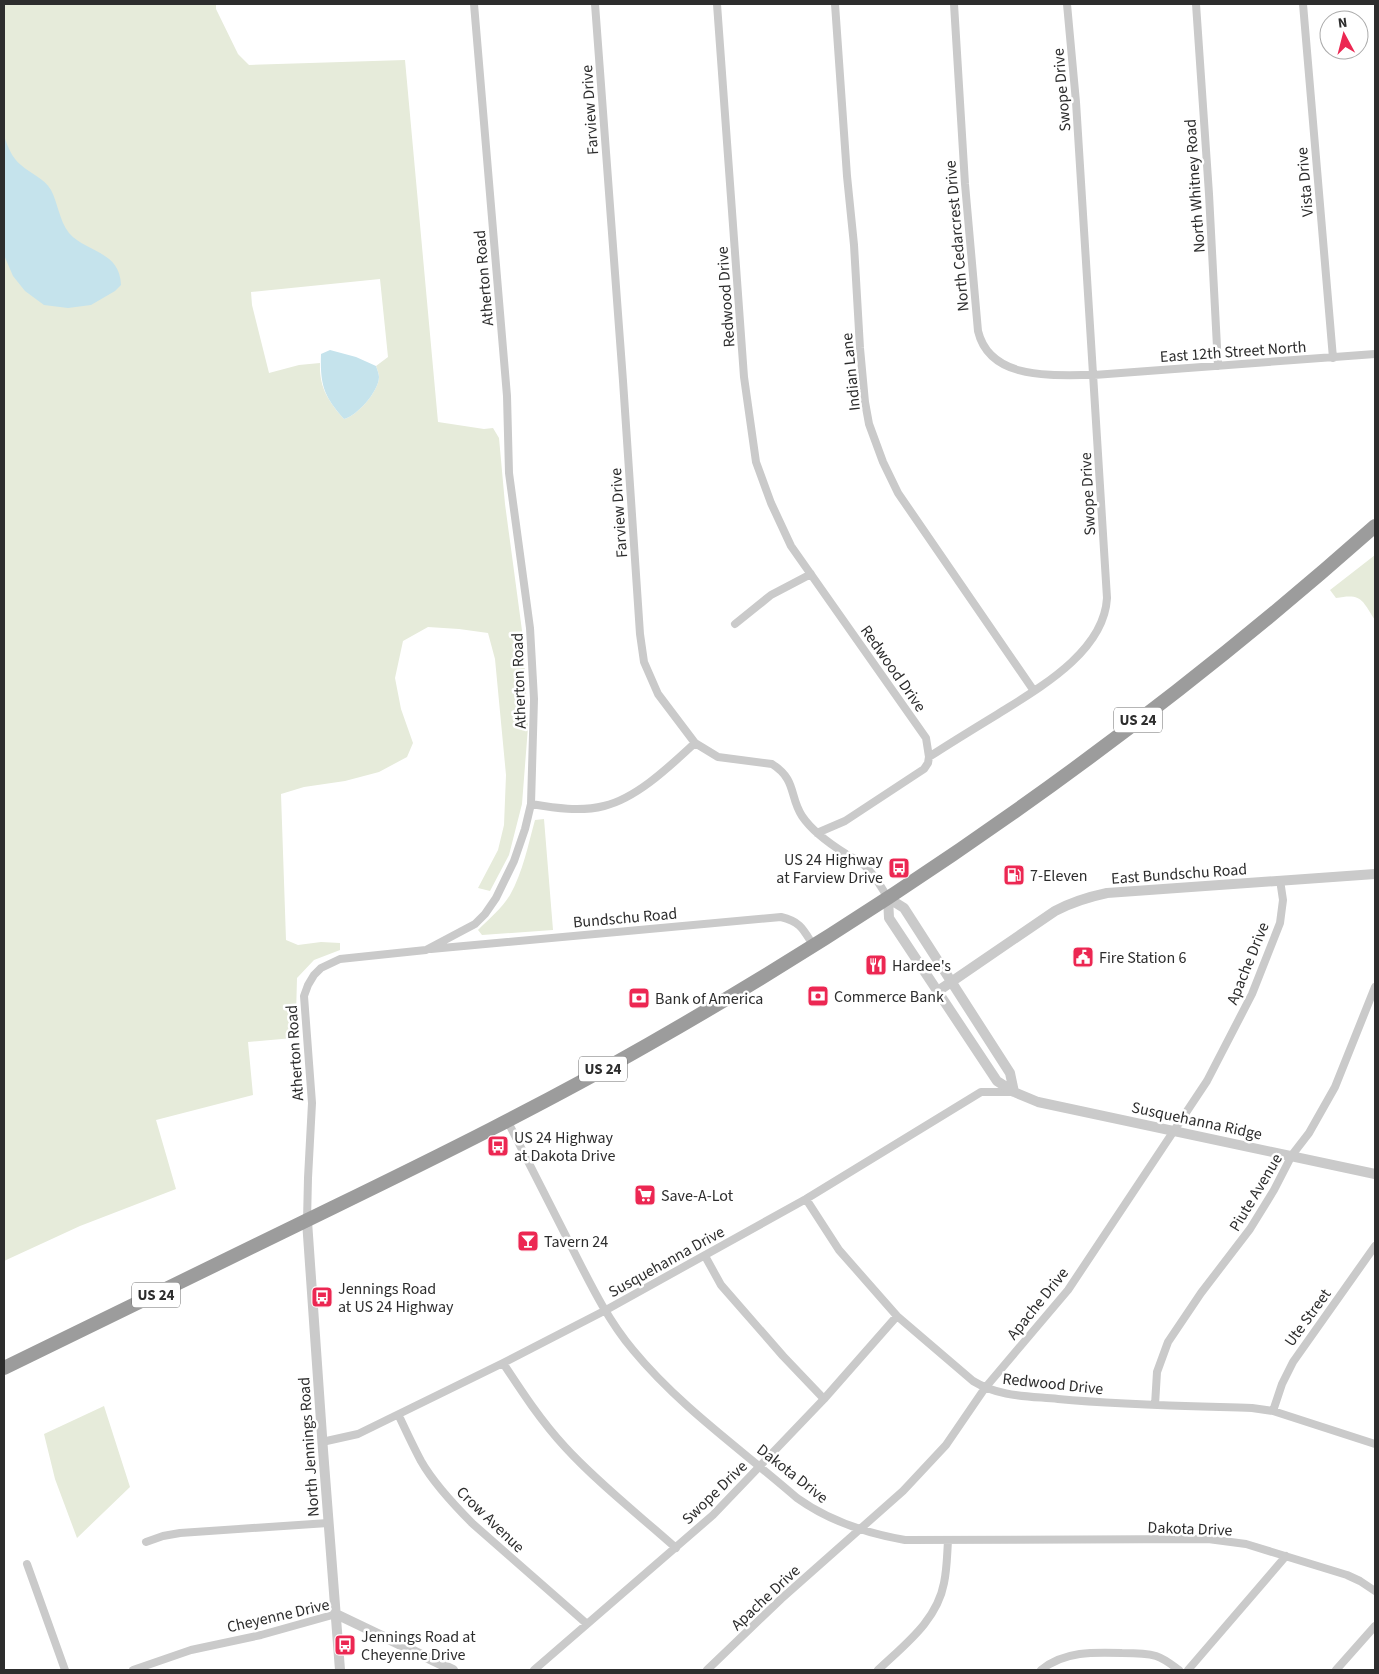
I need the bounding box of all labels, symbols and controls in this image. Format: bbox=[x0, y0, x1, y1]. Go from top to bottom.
north arrow bbox=[1319, 10, 1369, 60]
text: N bbox=[1337, 13, 1348, 34]
street label: Swope Drive bbox=[1047, 47, 1077, 132]
street label: Farview Drive bbox=[576, 64, 604, 156]
street label: North Whitney Road bbox=[1179, 118, 1211, 254]
street label: Vista Drive bbox=[1291, 146, 1319, 218]
street label: North Cedarcrest Drive bbox=[939, 159, 975, 312]
street label: Atherton Road bbox=[469, 229, 499, 327]
street label: Redwood Drive bbox=[711, 246, 741, 348]
street label: Indian Lane bbox=[836, 332, 866, 412]
street label: East 12th Street North bbox=[1159, 336, 1307, 368]
street label: Swope Drive bbox=[1075, 452, 1101, 536]
street label: Farview Drive bbox=[605, 467, 633, 559]
street label: Redwood Drive bbox=[855, 621, 931, 716]
street label: Atherton Road bbox=[506, 632, 532, 729]
road number: US 24 bbox=[1114, 708, 1162, 732]
place label: US 24 Highway at Farview Drive bbox=[776, 849, 884, 889]
bus stop icon: US 24 Highway at Farview Drive bbox=[887, 856, 911, 880]
street label: East Bundschu Road bbox=[1110, 858, 1248, 890]
fuel station icon: 7-Eleven bbox=[1002, 863, 1026, 887]
place label: 7-Eleven bbox=[1030, 865, 1088, 887]
street label: Bundschu Road bbox=[572, 902, 678, 934]
street label: Apache Drive bbox=[1221, 919, 1274, 1008]
public building icon: Fire Station 6 bbox=[1071, 945, 1095, 969]
place label: Fire Station 6 bbox=[1099, 947, 1186, 969]
restaurant icon: Hardee's bbox=[864, 953, 888, 977]
place label: Hardee's bbox=[892, 955, 951, 977]
bank icon: Commerce Bank bbox=[806, 984, 830, 1008]
bank icon: Bank of America bbox=[627, 986, 651, 1010]
place label: Commerce Bank bbox=[834, 986, 944, 1008]
place label: Bank of America bbox=[655, 988, 763, 1010]
street label: Atherton Road bbox=[281, 1004, 309, 1102]
road number: US 24 bbox=[579, 1056, 627, 1082]
street label: Susquehanna Ridge bbox=[1130, 1096, 1264, 1146]
place label: US 24 Highway at Dakota Drive bbox=[514, 1127, 615, 1167]
bus stop icon: US 24 Highway at Dakota Drive bbox=[486, 1134, 510, 1158]
street label: Piute Avenue bbox=[1224, 1149, 1288, 1236]
supermarket icon: Save-A-Lot bbox=[633, 1183, 657, 1207]
place label: Save-A-Lot bbox=[661, 1185, 734, 1207]
street label: Susquehanna Drive bbox=[604, 1221, 729, 1303]
bar icon: Tavern 24 bbox=[516, 1229, 540, 1253]
place label: Tavern 24 bbox=[544, 1231, 608, 1253]
street label: Apache Drive bbox=[1002, 1263, 1074, 1344]
place label: Jennings Road at US 24 Highway bbox=[338, 1278, 454, 1318]
road number: US 24 bbox=[132, 1282, 180, 1308]
street label: Ute Street bbox=[1279, 1284, 1337, 1351]
bus stop icon: Jennings Road at US 24 Highway bbox=[310, 1285, 334, 1309]
street label: Redwood Drive bbox=[1001, 1368, 1104, 1400]
street label: North Jennings Road bbox=[293, 1376, 325, 1518]
street label: Dakota Drive bbox=[752, 1439, 833, 1509]
street label: Swope Drive bbox=[677, 1456, 752, 1530]
street label: Crow Avenue bbox=[451, 1482, 529, 1558]
street label: Dakota Drive bbox=[1147, 1517, 1233, 1541]
street label: Apache Drive bbox=[726, 1560, 805, 1636]
street label: Cheyenne Drive bbox=[225, 1593, 332, 1638]
place label: Jennings Road at Cheyenne Drive bbox=[361, 1626, 476, 1666]
bus stop icon: Jennings Road at Cheyenne Drive bbox=[333, 1633, 357, 1657]

